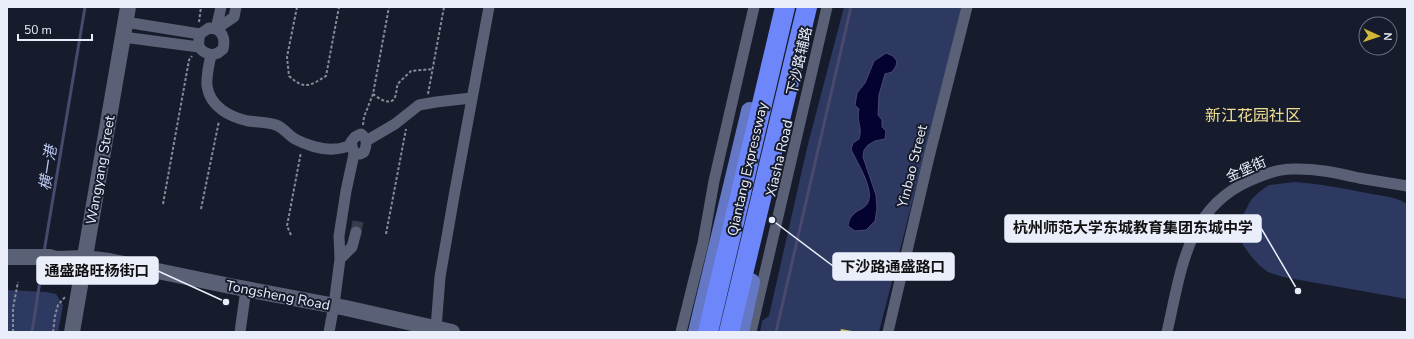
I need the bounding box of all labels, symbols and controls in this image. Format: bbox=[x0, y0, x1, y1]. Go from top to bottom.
scale bar bbox=[18, 16, 92, 42]
north arrow bbox=[1358, 16, 1398, 56]
text: 50 m bbox=[24, 22, 52, 38]
street label: 下沙路辅路 bbox=[782, 25, 817, 97]
text: N bbox=[1380, 32, 1395, 41]
street label: Qiantang Expressway bbox=[723, 99, 772, 238]
district label: 新江花园社区 bbox=[1205, 105, 1301, 127]
street label: Wangyang Street bbox=[82, 114, 119, 226]
street label: Xiasha Road bbox=[761, 118, 798, 198]
street label: Yinbao Street bbox=[893, 123, 932, 210]
water label: 横一港 bbox=[35, 142, 62, 192]
street label: 金堡街 bbox=[1223, 152, 1269, 187]
callout: 杭州师范大学东城教育集团东城中学 bbox=[1005, 215, 1261, 242]
text: 杭州师范大学东城教育集团东城中学 bbox=[1013, 218, 1253, 238]
callout: 下沙路通盛路口 bbox=[833, 253, 954, 280]
callout: 通盛路旺杨街口 bbox=[37, 257, 158, 284]
text: 下沙路通盛路口 bbox=[840, 257, 946, 277]
text: 通盛路旺杨街口 bbox=[44, 261, 150, 281]
street label: Tongsheng Road bbox=[224, 276, 332, 315]

